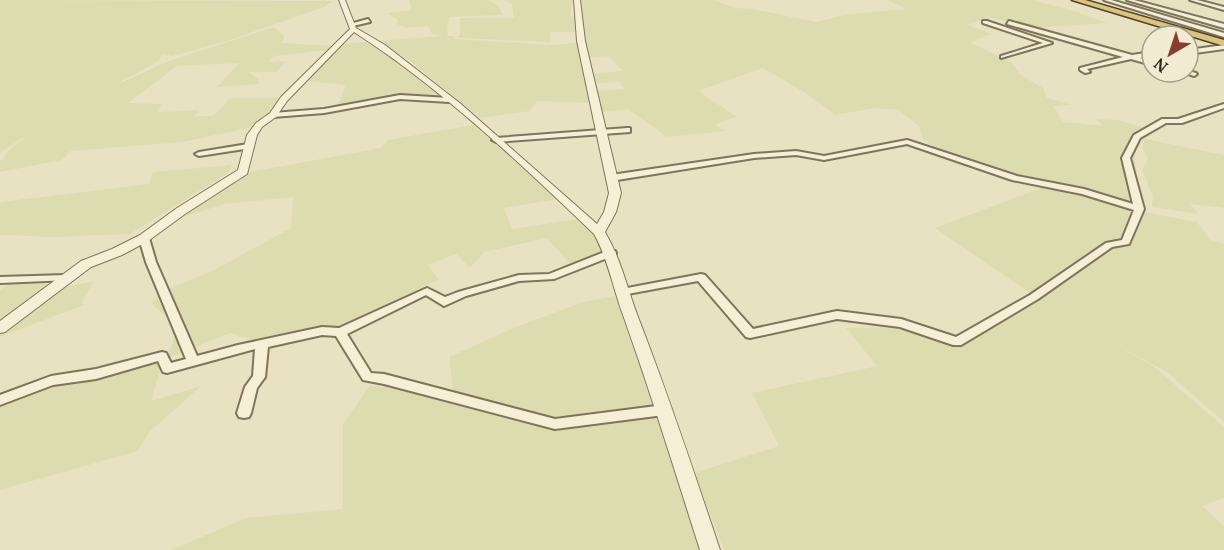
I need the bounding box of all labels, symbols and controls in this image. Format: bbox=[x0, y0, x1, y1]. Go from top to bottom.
north arrow bbox=[1140, 24, 1200, 84]
text: N bbox=[1149, 53, 1172, 78]

